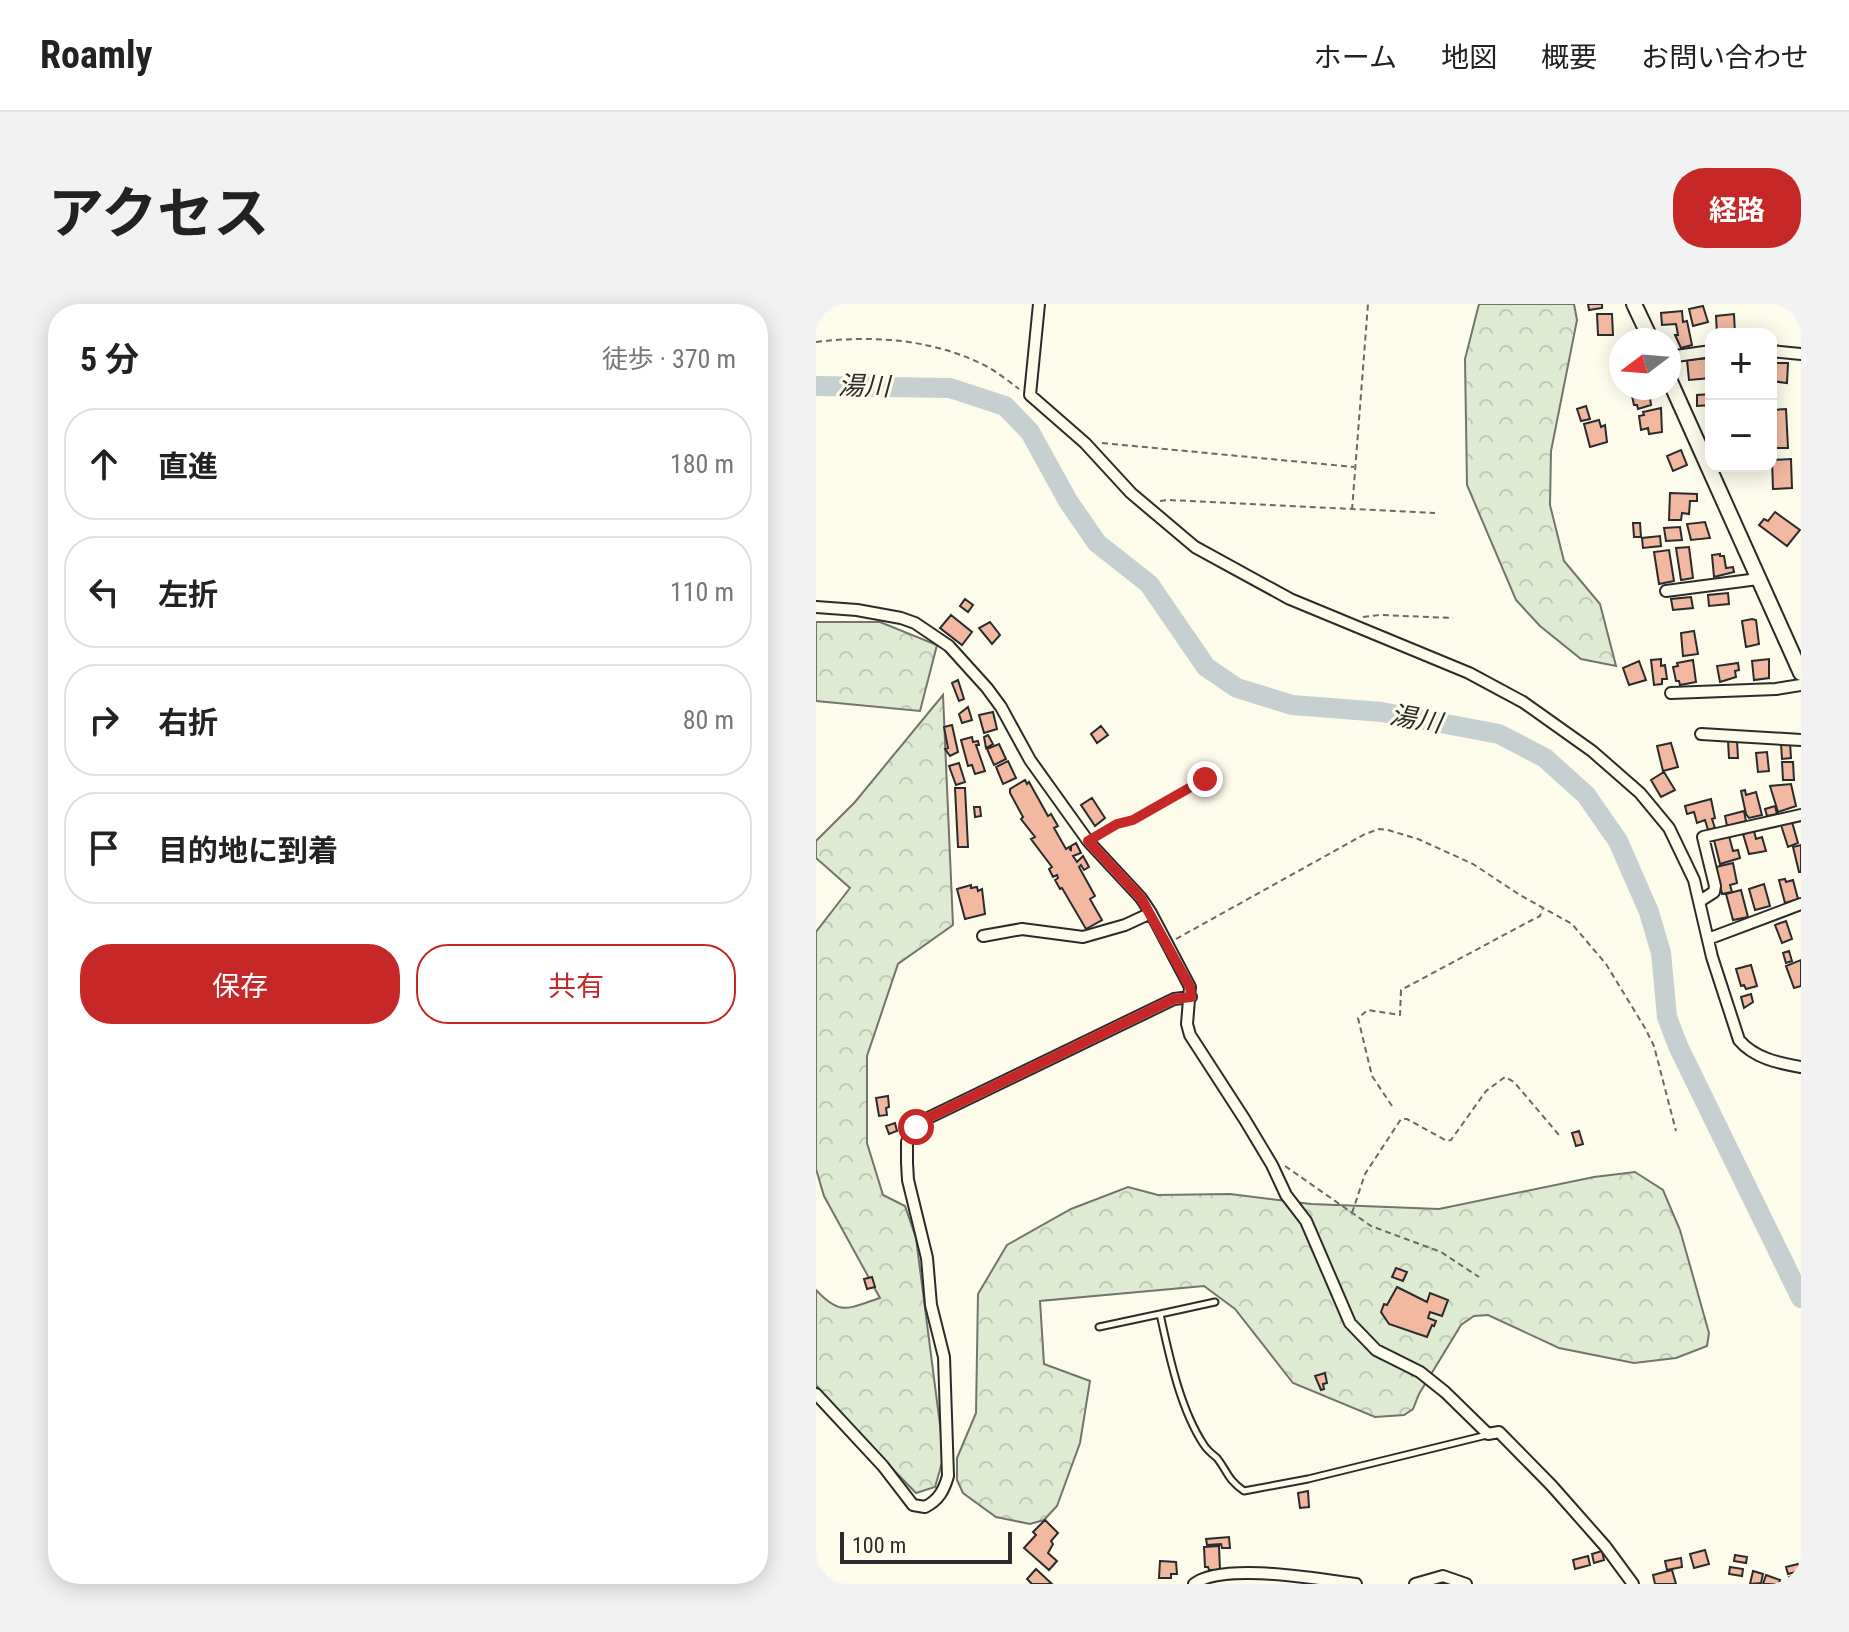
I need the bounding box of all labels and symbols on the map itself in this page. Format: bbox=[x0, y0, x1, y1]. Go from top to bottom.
north arrow bbox=[1609, 328, 1681, 400]
water label: 湯川 bbox=[838, 371, 893, 402]
water label: 湯川 bbox=[1388, 700, 1447, 739]
route end bbox=[1187, 761, 1223, 797]
route start bbox=[898, 1109, 934, 1145]
scale bar bbox=[840, 1528, 1012, 1564]

